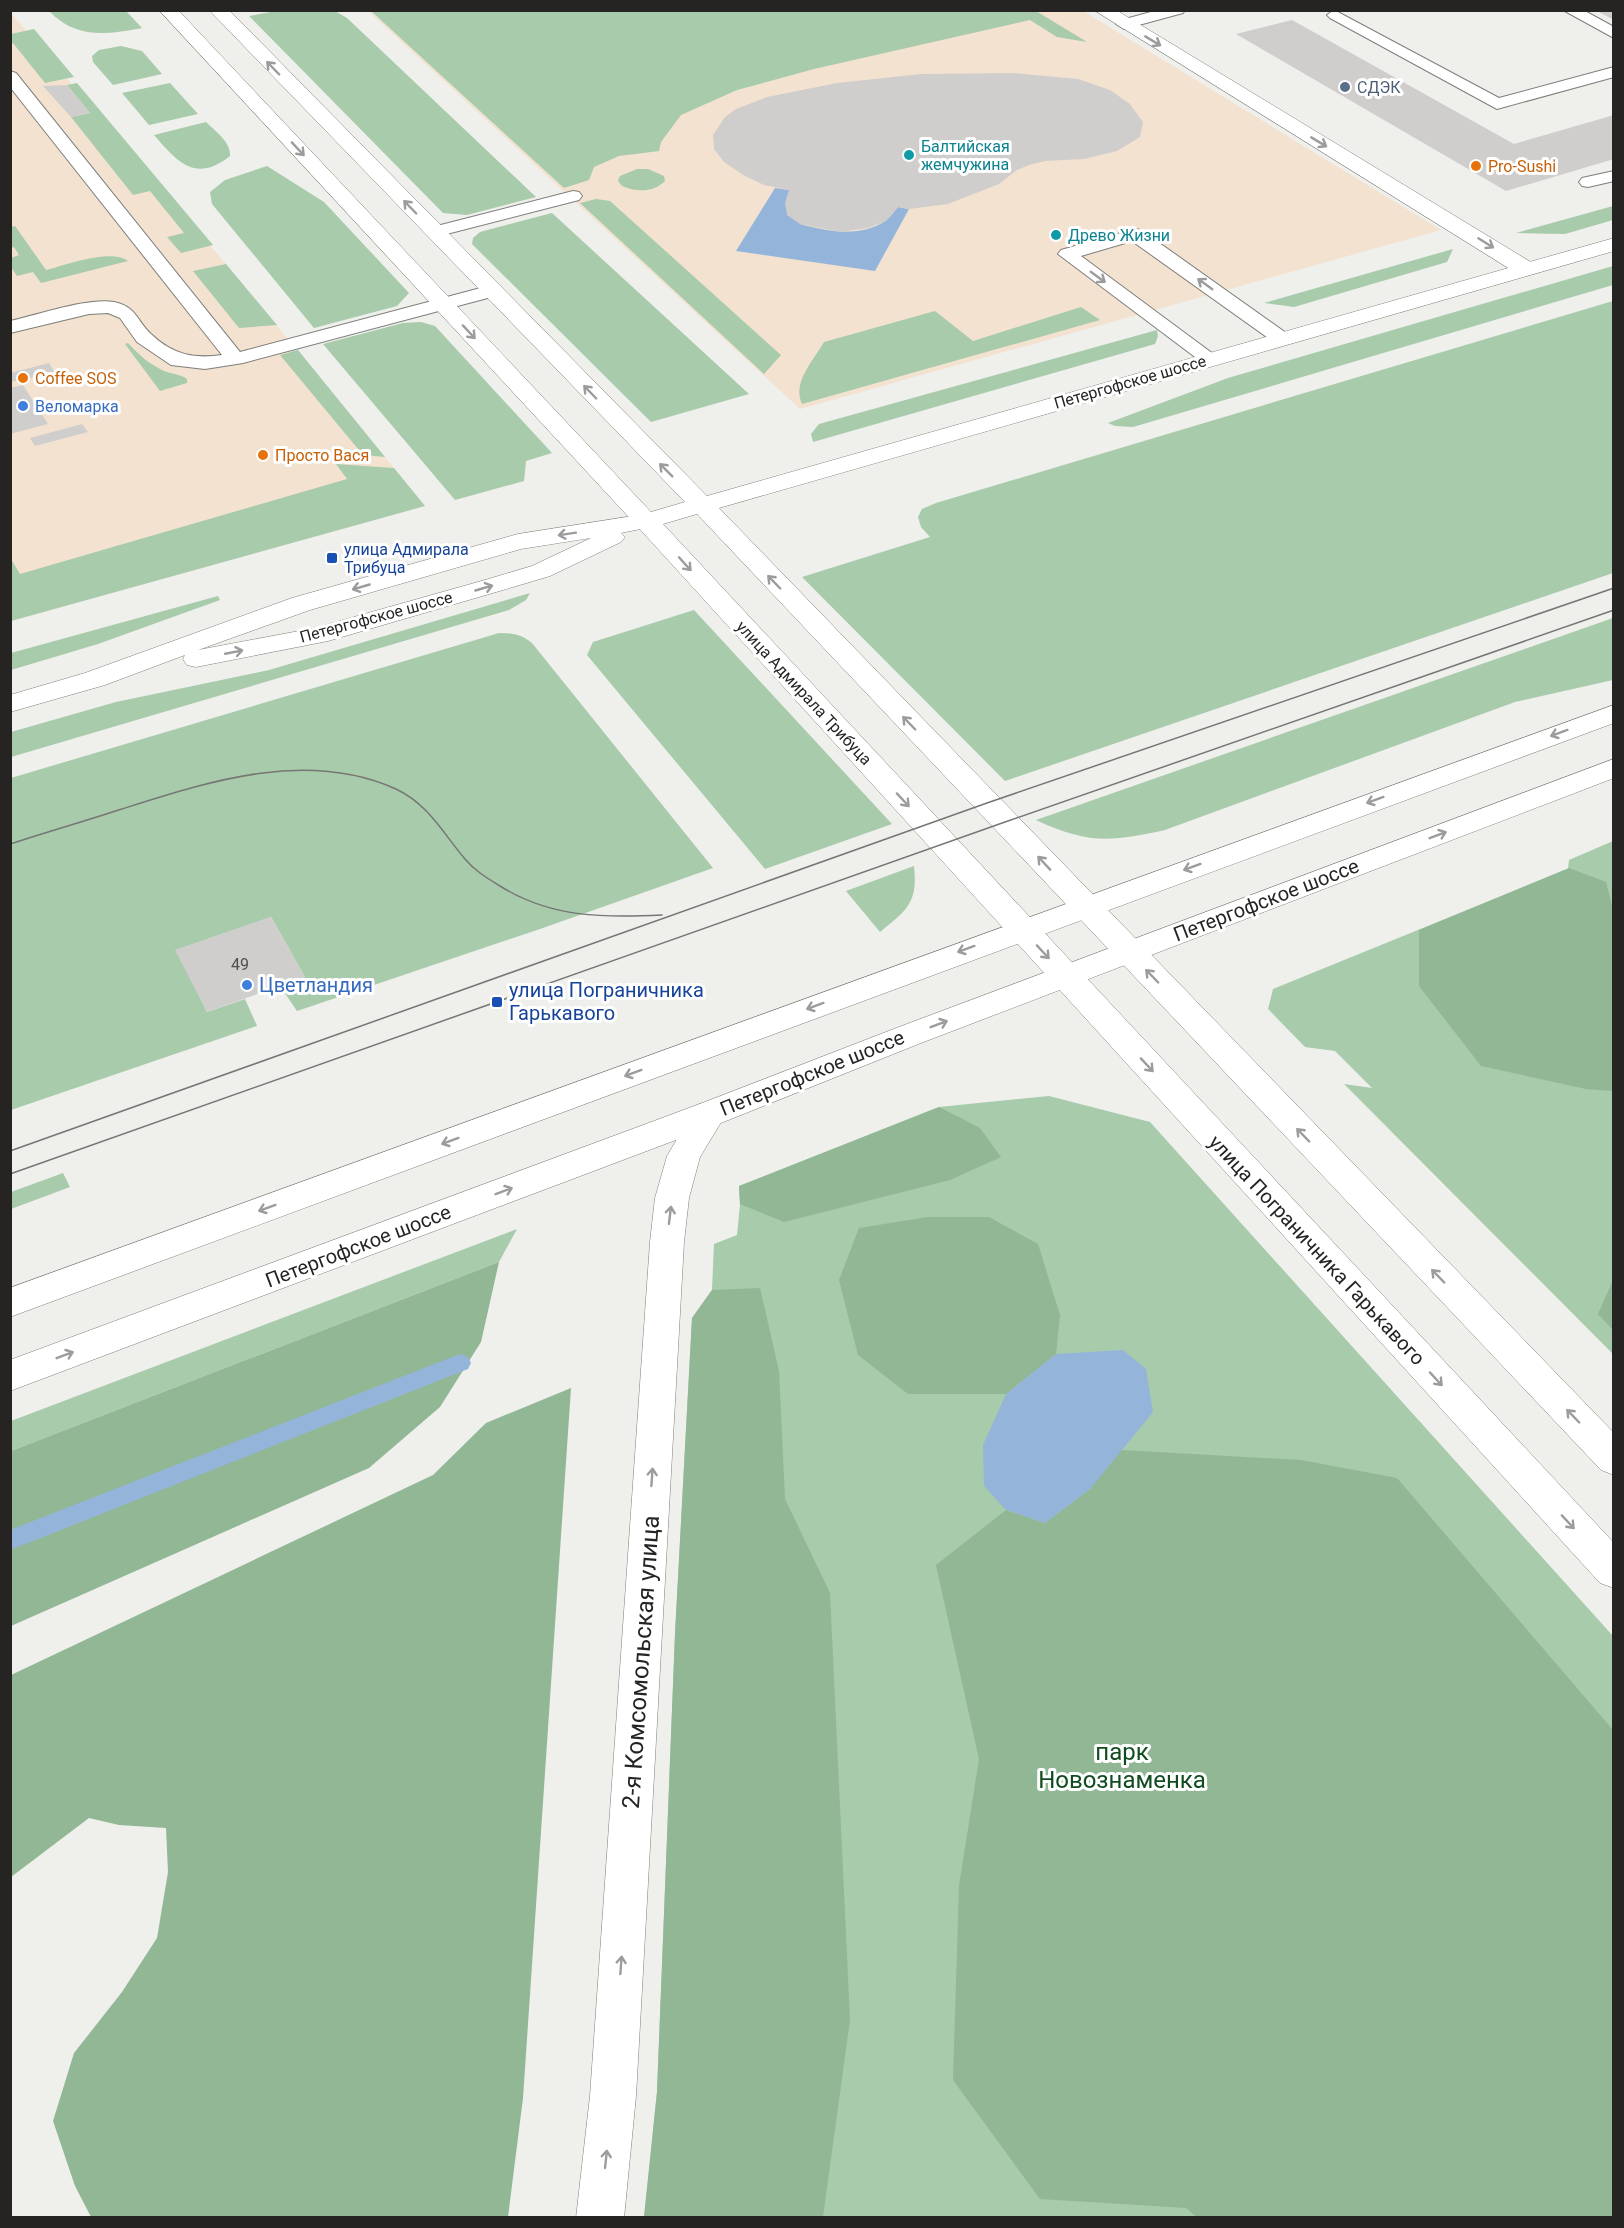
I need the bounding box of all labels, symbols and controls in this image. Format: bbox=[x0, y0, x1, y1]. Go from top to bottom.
one-way arrow bbox=[1144, 35, 1161, 47]
one-way arrow bbox=[266, 60, 281, 75]
place label: СДЭК bbox=[1357, 78, 1401, 97]
marker: СДЭК bbox=[1338, 80, 1352, 94]
one-way arrow bbox=[1310, 136, 1327, 148]
place label: Балтийская жемчужина bbox=[921, 137, 1010, 174]
one-way arrow bbox=[290, 142, 305, 157]
marker: Балтийская жемчужина bbox=[902, 148, 916, 162]
place label: Pro-Sushi bbox=[1488, 157, 1556, 176]
marker: Pro-Sushi bbox=[1469, 159, 1483, 173]
one-way arrow bbox=[402, 199, 417, 214]
place label: Древо Жизни bbox=[1068, 226, 1170, 245]
marker: Древо Жизни bbox=[1049, 228, 1063, 242]
one-way arrow bbox=[1477, 238, 1494, 250]
one-way arrow bbox=[1089, 270, 1105, 283]
one-way arrow bbox=[1197, 278, 1213, 290]
one-way arrow bbox=[461, 324, 475, 339]
street label: Петергофское шоссе bbox=[1052, 351, 1208, 413]
place label: Coffee SOS bbox=[35, 369, 116, 388]
marker: Coffee SOS bbox=[16, 371, 30, 385]
one-way arrow bbox=[582, 384, 597, 399]
place label: Веломарка bbox=[35, 397, 119, 416]
marker: Веломарка bbox=[16, 399, 30, 413]
place label: Просто Вася bbox=[275, 446, 369, 465]
marker: Просто Вася bbox=[256, 448, 270, 462]
one-way arrow bbox=[658, 462, 673, 477]
one-way arrow bbox=[558, 529, 578, 540]
place label: улица Адмирала Трибуца bbox=[344, 540, 469, 577]
marker: улица Адмирала Трибуца bbox=[325, 551, 339, 565]
one-way arrow bbox=[678, 557, 692, 572]
one-way arrow bbox=[767, 574, 782, 589]
one-way arrow bbox=[474, 581, 493, 593]
one-way arrow bbox=[352, 582, 371, 593]
street label: Петергофское шоссе bbox=[298, 587, 454, 647]
street label: улица Адмирала Трибуца bbox=[732, 617, 876, 769]
one-way arrow bbox=[224, 646, 244, 657]
one-way arrow bbox=[902, 715, 917, 730]
one-way arrow bbox=[1550, 728, 1568, 739]
one-way arrow bbox=[896, 792, 911, 807]
one-way arrow bbox=[1367, 795, 1385, 806]
one-way arrow bbox=[1429, 828, 1447, 839]
street label: Петергофское шоссе bbox=[1170, 854, 1362, 946]
one-way arrow bbox=[1037, 856, 1051, 871]
one-way arrow bbox=[1183, 862, 1202, 873]
one-way arrow bbox=[958, 944, 976, 955]
one-way arrow bbox=[1036, 945, 1050, 960]
house number: 49 bbox=[231, 955, 249, 974]
one-way arrow bbox=[1145, 969, 1159, 984]
place label: Цветландия bbox=[259, 973, 373, 997]
marker: Цветландия bbox=[240, 978, 254, 992]
place label: улица Пограничника Гарькавого bbox=[509, 978, 704, 1025]
marker: улица Пограничника Гарькавого bbox=[490, 995, 504, 1009]
one-way arrow bbox=[807, 1001, 825, 1012]
one-way arrow bbox=[930, 1017, 948, 1028]
street label: Петергофское шоссе bbox=[716, 1025, 908, 1121]
one-way arrow bbox=[1140, 1058, 1154, 1073]
one-way arrow bbox=[624, 1068, 642, 1079]
one-way arrow bbox=[1296, 1127, 1311, 1142]
street label: улица Пограничника Гарькавого bbox=[1204, 1130, 1430, 1370]
one-way arrow bbox=[441, 1136, 459, 1147]
one-way arrow bbox=[494, 1185, 512, 1196]
street label: Петергофское шоссе bbox=[262, 1200, 454, 1292]
one-way arrow bbox=[258, 1203, 276, 1214]
one-way arrow bbox=[665, 1205, 676, 1225]
one-way arrow bbox=[1431, 1268, 1446, 1283]
one-way arrow bbox=[55, 1349, 74, 1360]
one-way arrow bbox=[1429, 1371, 1443, 1386]
one-way arrow bbox=[1566, 1409, 1580, 1424]
one-way arrow bbox=[647, 1467, 658, 1487]
street label: 2-я Комсомольская улица bbox=[617, 1514, 665, 1810]
one-way arrow bbox=[1561, 1514, 1575, 1529]
park label: парк Новознаменка bbox=[1038, 1738, 1206, 1794]
one-way arrow bbox=[616, 1955, 627, 1975]
one-way arrow bbox=[601, 2150, 612, 2170]

